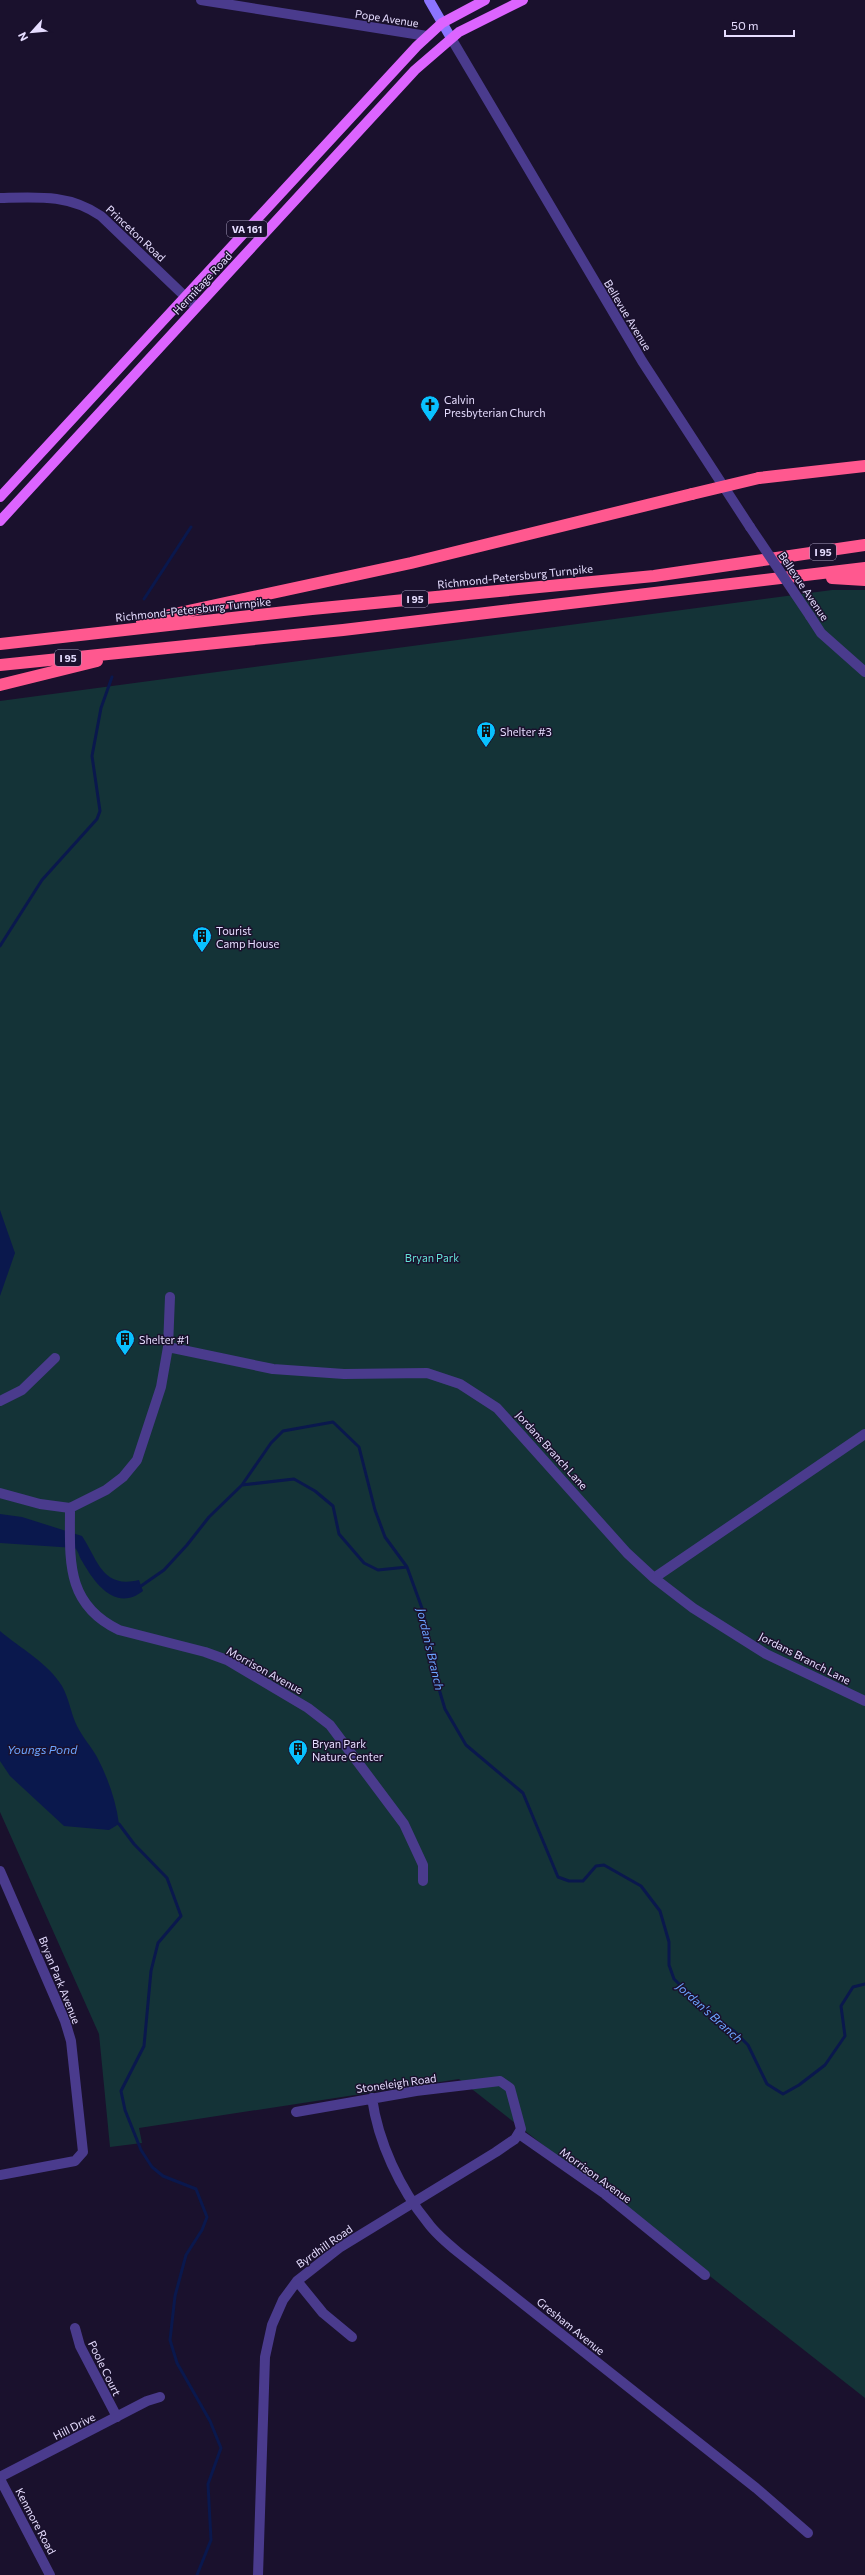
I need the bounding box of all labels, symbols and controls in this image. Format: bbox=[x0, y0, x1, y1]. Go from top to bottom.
street label: Pope Avenue bbox=[354, 7, 420, 29]
north arrow bbox=[12, 12, 52, 52]
scale bar bbox=[725, 12, 794, 38]
text: 50 m bbox=[731, 18, 759, 32]
text: N bbox=[15, 30, 30, 43]
street label: Princeton Road bbox=[104, 202, 168, 264]
road number: VA 161 bbox=[227, 221, 267, 237]
street label: Hermitage Road bbox=[170, 249, 234, 317]
street label: Bellevue Avenue bbox=[602, 277, 654, 353]
place label: Calvin Presbyterian Church bbox=[444, 393, 546, 419]
church icon: Calvin Presbyterian Church bbox=[419, 394, 441, 422]
road number: I 95 bbox=[810, 544, 836, 560]
street label: Bellevue Avenue bbox=[776, 549, 832, 623]
street label: Richmond-Petersburg Turnpike bbox=[437, 561, 594, 591]
road number: I 95 bbox=[402, 591, 428, 607]
street label: Richmond-Petersburg Turnpike bbox=[115, 594, 272, 624]
road number: I 95 bbox=[55, 650, 81, 666]
building icon: Shelter #3 bbox=[475, 720, 497, 748]
place label: Shelter #3 bbox=[500, 725, 552, 738]
place label: Tourist Camp House bbox=[216, 924, 279, 950]
building icon: Tourist Camp House bbox=[191, 925, 213, 953]
park label: Bryan Park bbox=[405, 1251, 459, 1264]
building icon: Shelter #1 bbox=[114, 1328, 136, 1356]
place label: Shelter #1 bbox=[139, 1333, 189, 1346]
street label: Jordans Branch Lane bbox=[513, 1408, 591, 1493]
water label: Jordan's Branch bbox=[414, 1606, 447, 1692]
street label: Jordans Branch Lane bbox=[757, 1629, 853, 1688]
street label: Morrison Avenue bbox=[225, 1644, 306, 1696]
place label: Bryan Park Nature Center bbox=[312, 1737, 384, 1763]
building icon: Bryan Park Nature Center bbox=[287, 1738, 309, 1766]
water label: Youngs Pond bbox=[7, 1742, 78, 1756]
street label: Bryan Park Avenue bbox=[37, 1934, 84, 2026]
water label: Jordan's Branch bbox=[673, 1978, 746, 2046]
street label: Stoneleigh Road bbox=[355, 2071, 437, 2095]
street label: Morrison Avenue bbox=[558, 2145, 634, 2205]
street label: Byrdhill Road bbox=[293, 2222, 355, 2270]
street label: Gresham Avenue bbox=[534, 2295, 608, 2357]
street label: Poole Court bbox=[86, 2338, 124, 2398]
street label: Hill Drive bbox=[51, 2410, 97, 2442]
street label: Kenmore Road bbox=[13, 2486, 59, 2556]

